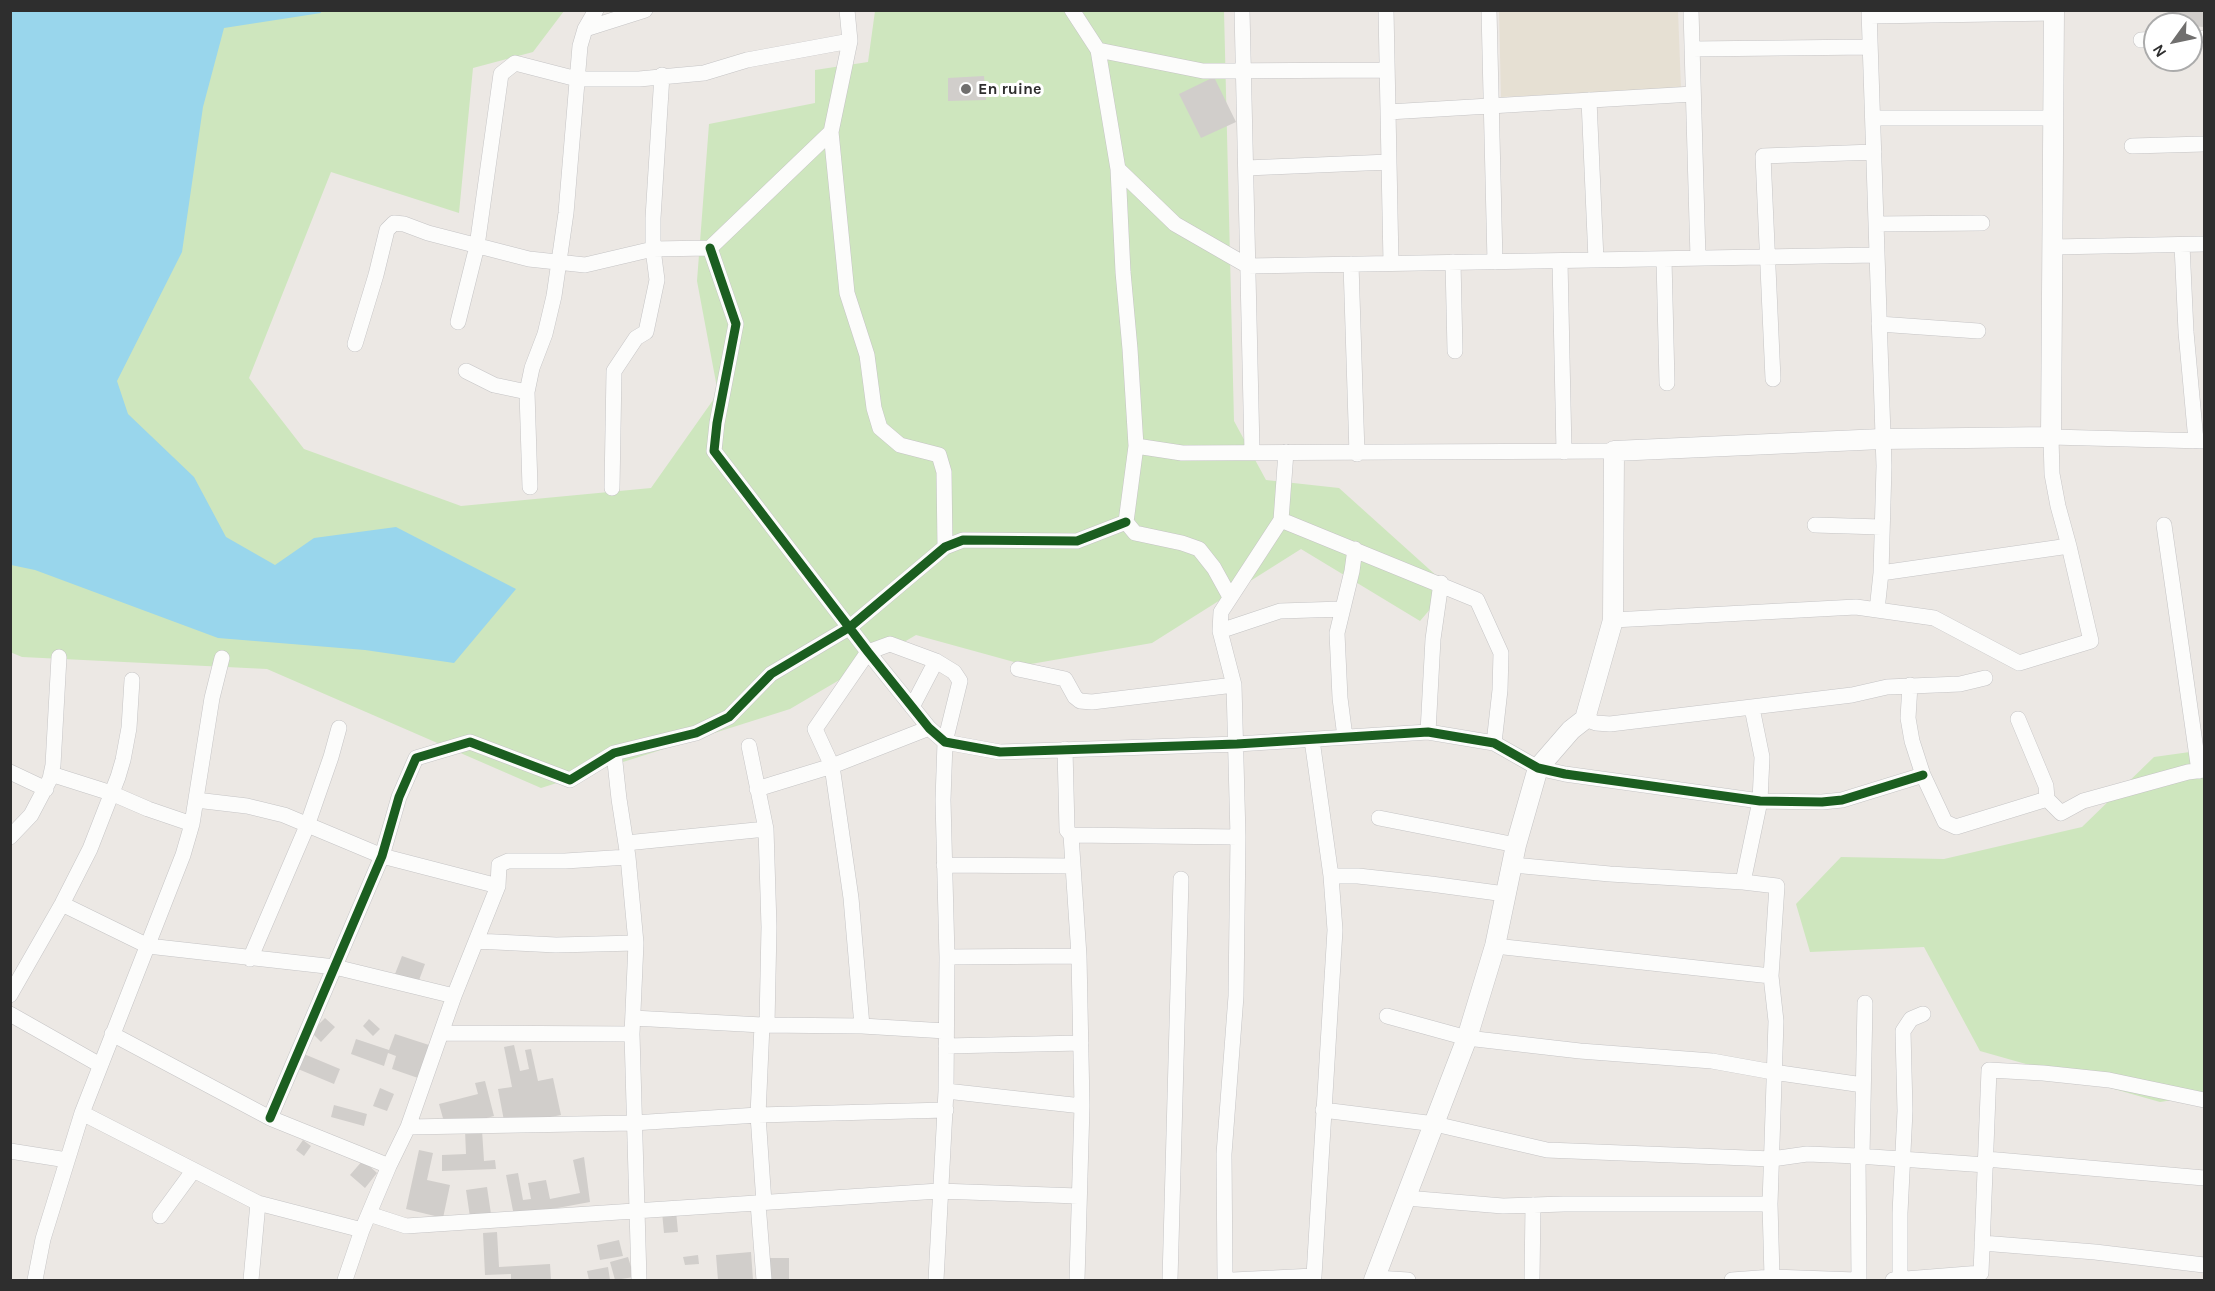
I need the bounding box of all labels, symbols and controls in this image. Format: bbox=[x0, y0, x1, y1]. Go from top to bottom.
north arrow bbox=[2143, 12, 2203, 72]
text: N bbox=[2148, 41, 2170, 61]
place label: En ruine bbox=[978, 79, 1041, 99]
marker: En ruine bbox=[959, 82, 973, 96]

